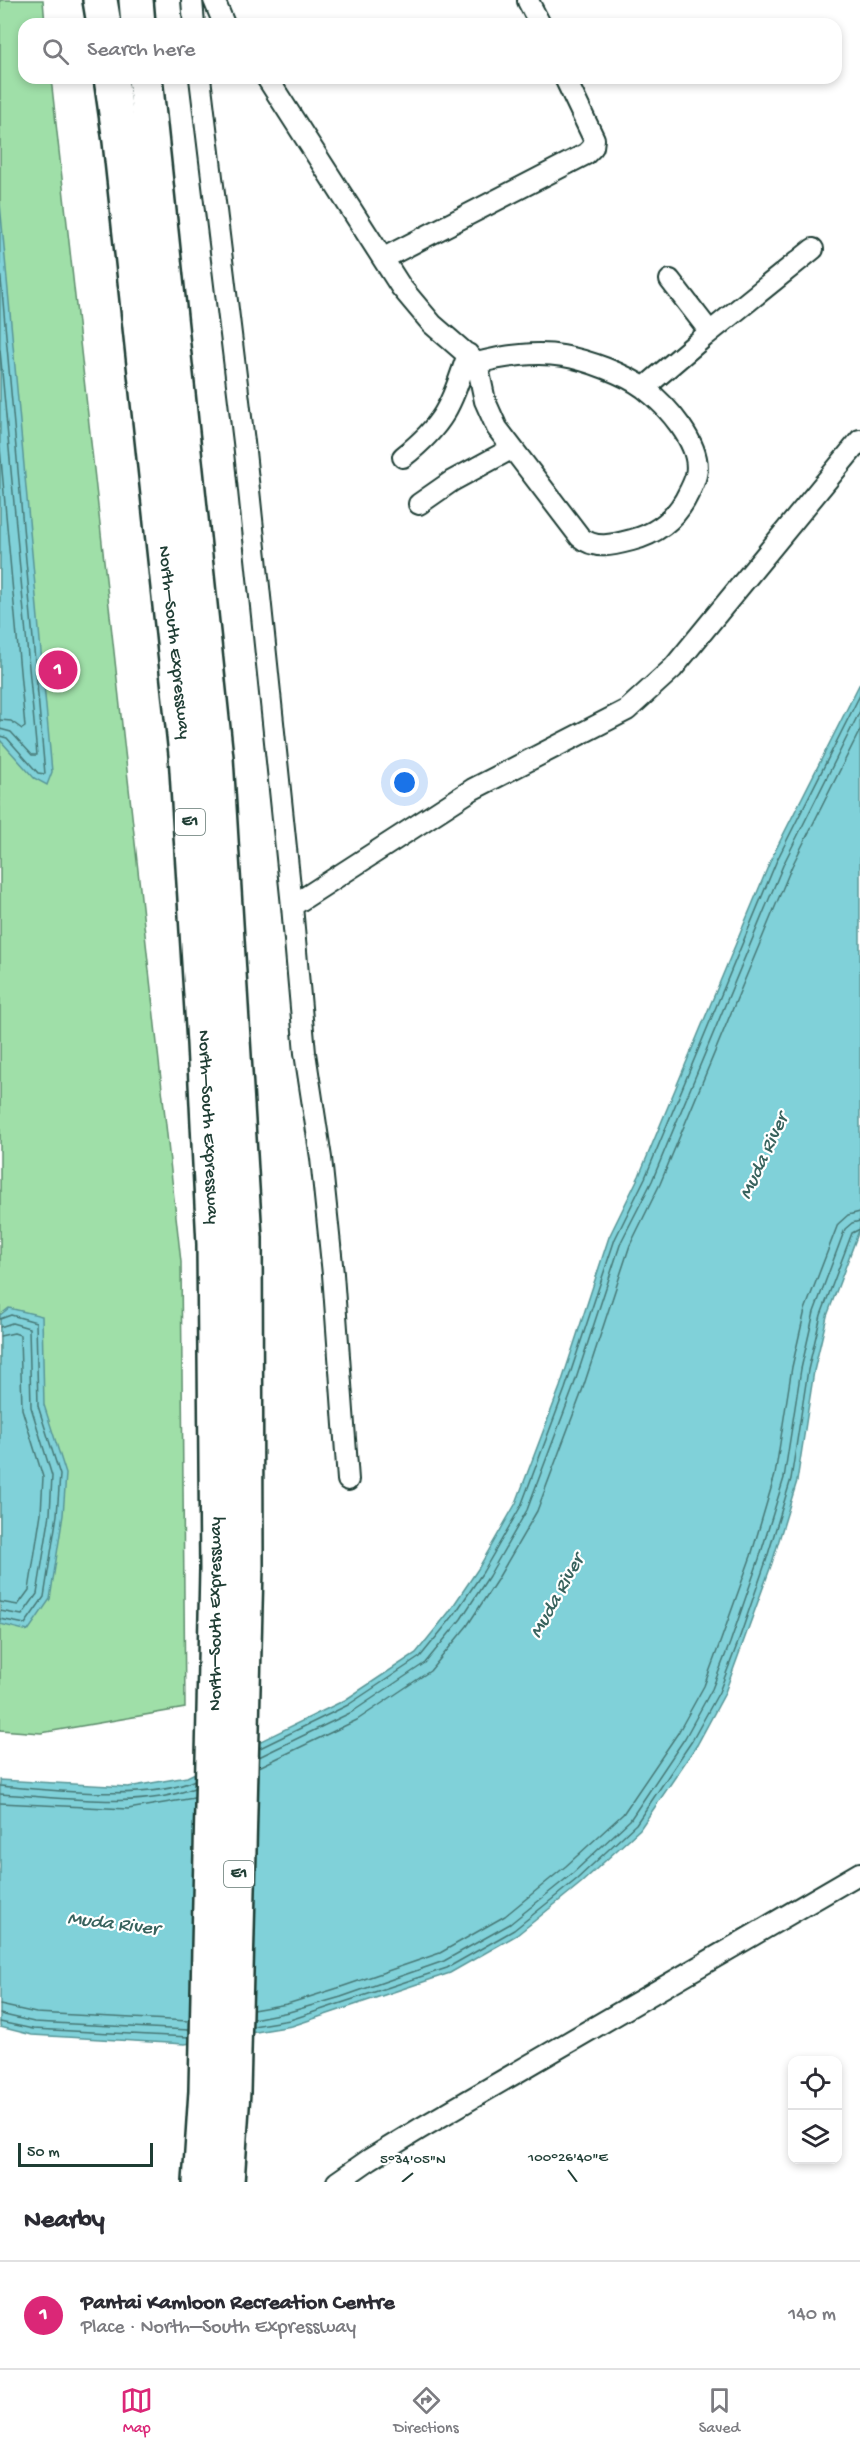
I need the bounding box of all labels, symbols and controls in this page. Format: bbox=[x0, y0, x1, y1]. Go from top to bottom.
search box bbox=[18, 18, 842, 84]
icon: search bbox=[39, 35, 72, 68]
text: Search here bbox=[87, 38, 195, 64]
street label: North–South Expressway bbox=[153, 545, 195, 740]
pin: 1 bbox=[38, 648, 78, 692]
your location bbox=[390, 768, 419, 797]
road number: E1 bbox=[175, 809, 205, 835]
street label: North–South Expressway bbox=[193, 1029, 224, 1225]
water label: Muda River bbox=[735, 1107, 796, 1203]
street label: North–South Expressway bbox=[206, 1517, 227, 1711]
water label: Muda River bbox=[526, 1548, 592, 1643]
road number: E1 bbox=[224, 1861, 254, 1887]
water label: Muda River bbox=[66, 1908, 164, 1942]
map controls bbox=[788, 2056, 842, 2164]
button: locate bbox=[788, 2056, 842, 2110]
button: layers bbox=[788, 2110, 842, 2164]
scale bar bbox=[18, 2140, 153, 2168]
text: 50 m bbox=[27, 2144, 60, 2163]
text: 100°26'40"E bbox=[527, 2149, 609, 2167]
text: 5°34'05"N bbox=[380, 2151, 446, 2169]
text: Nearby bbox=[24, 2206, 105, 2237]
text: Pantai Kamloon Recreation Centre bbox=[81, 2291, 395, 2317]
text: 1 bbox=[39, 2304, 48, 2327]
text: 140 m bbox=[788, 2304, 836, 2327]
text: Place · North–South Expressway bbox=[81, 2317, 356, 2340]
tab: Map bbox=[120, 2384, 153, 2439]
tab: Directions bbox=[393, 2384, 459, 2439]
tab: Saved bbox=[699, 2384, 740, 2439]

